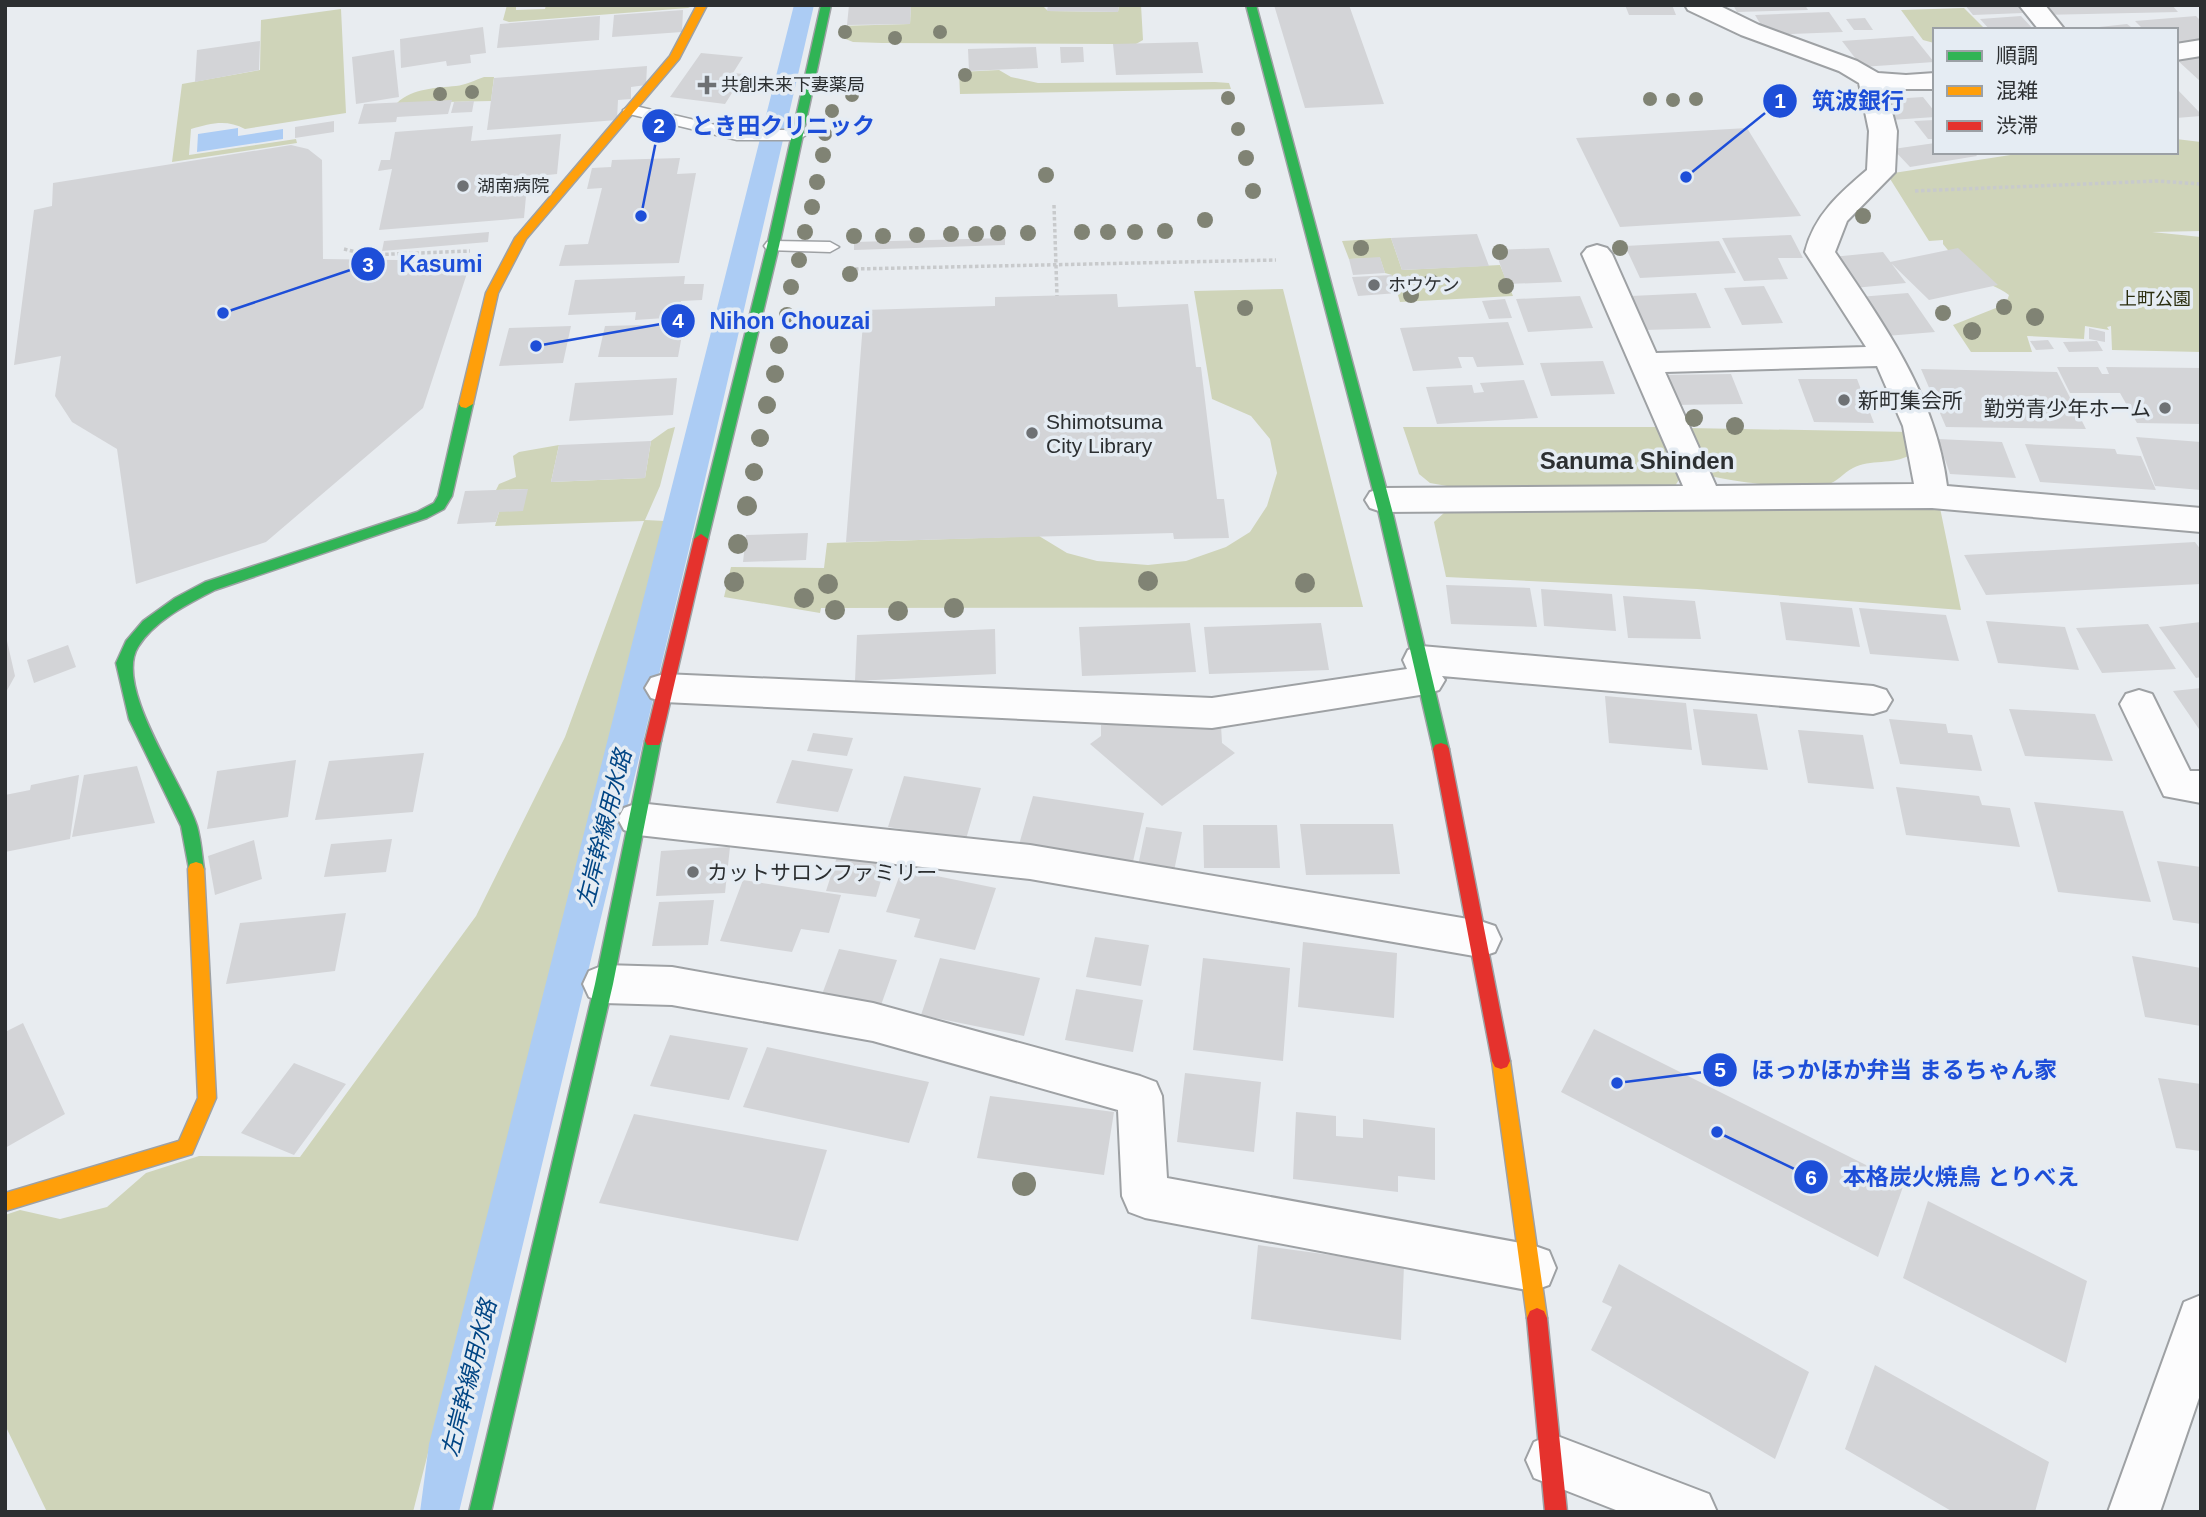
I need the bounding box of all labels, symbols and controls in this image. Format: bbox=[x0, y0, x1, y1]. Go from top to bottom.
legend bbox=[1933, 28, 2178, 154]
text: 順調 bbox=[1996, 44, 2038, 67]
place label: 共創未来下妻薬局 bbox=[721, 75, 865, 95]
marker: 共創未来下妻薬局 bbox=[699, 77, 715, 93]
callout: 筑波銀行 bbox=[1763, 79, 1918, 123]
text: 混雑 bbox=[1996, 79, 2038, 102]
text: 筑波銀行 bbox=[1812, 88, 1904, 114]
text: 1 bbox=[1774, 89, 1786, 112]
callout: とき田クリニック bbox=[642, 104, 889, 148]
text: とき田クリニック bbox=[691, 113, 875, 139]
text: 2 bbox=[653, 114, 665, 137]
text: 渋滞 bbox=[1996, 114, 2038, 137]
place label: 湖南病院 bbox=[477, 176, 549, 196]
marker: 湖南病院 bbox=[455, 178, 471, 194]
callout: Kasumi bbox=[351, 242, 497, 286]
text: Kasumi bbox=[399, 251, 483, 277]
text: 3 bbox=[362, 253, 374, 276]
place label: ホウケン bbox=[1388, 275, 1459, 295]
marker: ホウケン bbox=[1366, 277, 1382, 293]
park label: 上町公園 bbox=[2119, 289, 2191, 309]
callout: Nihon Chouzai bbox=[660, 299, 884, 343]
text: Nihon Chouzai bbox=[710, 308, 870, 334]
text: 4 bbox=[672, 309, 684, 332]
place label: 新町集会所 bbox=[1858, 389, 1963, 412]
marker: 新町集会所 bbox=[1836, 392, 1852, 408]
place label: 勤労青少年ホーム bbox=[1984, 397, 2151, 420]
marker: 勤労青少年ホーム bbox=[2157, 400, 2173, 416]
place label: Shimotsuma City Library bbox=[1046, 410, 1163, 457]
marker: Shimotsuma City Library bbox=[1024, 425, 1040, 441]
district label: Sanuma Shinden bbox=[1540, 447, 1734, 474]
water label: 左岸幹線用水路 bbox=[572, 745, 637, 909]
place label: カットサロンファミリー bbox=[707, 861, 937, 884]
marker: カットサロンファミリー bbox=[685, 864, 701, 880]
callout: ほっかほか弁当 まるちゃん家 bbox=[1702, 1048, 2071, 1092]
text: ほっかほか弁当 まるちゃん家 bbox=[1751, 1057, 2057, 1083]
text: 5 bbox=[1714, 1058, 1726, 1081]
callout: 本格炭火焼鳥 とりべえ bbox=[1794, 1155, 2093, 1199]
text: 本格炭火焼鳥 とりべえ bbox=[1843, 1164, 2079, 1190]
text: 6 bbox=[1805, 1166, 1817, 1189]
water label: 左岸幹線用水路 bbox=[437, 1295, 502, 1459]

